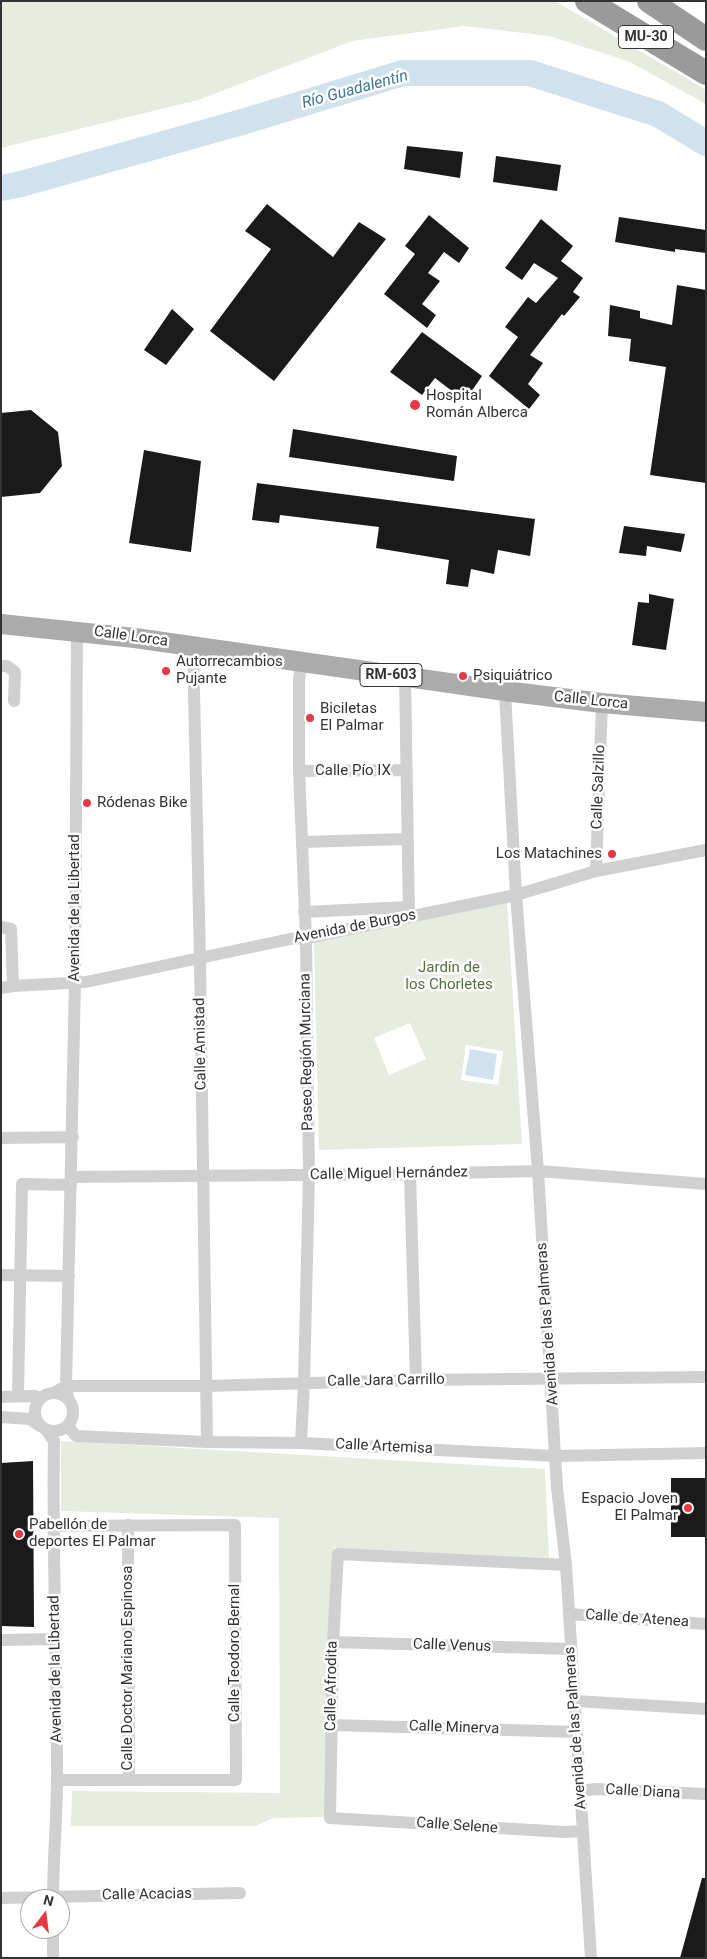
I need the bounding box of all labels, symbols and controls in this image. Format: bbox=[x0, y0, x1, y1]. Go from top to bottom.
road number: MU-30 bbox=[618, 26, 674, 48]
water label: Río Guadalentín bbox=[300, 67, 410, 113]
place label: Hospital Román Alberca bbox=[426, 387, 528, 422]
marker: Hospital Román Alberca bbox=[408, 398, 422, 412]
street label: Calle Lorca bbox=[93, 623, 169, 651]
place label: Autorrecambios Pujante bbox=[176, 653, 283, 688]
road number: RM-603 bbox=[360, 664, 422, 686]
marker: Autorrecambios Pujante bbox=[160, 665, 172, 677]
place label: Psiquiátrico bbox=[473, 667, 552, 685]
marker: Psiquiátrico bbox=[457, 670, 469, 682]
street label: Calle Lorca bbox=[553, 688, 629, 714]
place label: Biciletas El Palmar bbox=[320, 700, 383, 735]
marker: Biciletas El Palmar bbox=[304, 712, 316, 724]
street label: Calle Salzillo bbox=[589, 744, 609, 830]
street label: Calle Pío IX bbox=[315, 762, 391, 780]
place label: Ródenas Bike bbox=[97, 794, 188, 812]
marker: Ródenas Bike bbox=[81, 797, 93, 809]
street label: Avenida de la Libertad bbox=[66, 834, 84, 982]
place label: Los Matachines bbox=[496, 845, 602, 863]
marker: Los Matachines bbox=[606, 848, 618, 860]
street label: Avenida de Burgos bbox=[292, 906, 418, 948]
park label: Jardín de los Chorletes bbox=[405, 959, 493, 994]
street label: Paseo Región Murciana bbox=[297, 973, 317, 1131]
street label: Calle Amistad bbox=[191, 997, 211, 1091]
street label: Calle Miguel Hernández bbox=[310, 1164, 468, 1184]
street label: Avenida de las Palmeras bbox=[533, 1242, 563, 1406]
street label: Calle Jara Carrillo bbox=[327, 1371, 445, 1391]
street label: Calle Artemisa bbox=[335, 1435, 433, 1459]
place label: Espacio Joven El Palmar bbox=[581, 1490, 678, 1525]
marker: Espacio Joven El Palmar bbox=[682, 1502, 694, 1514]
place label: Pabellón de deportes El Palmar bbox=[29, 1516, 156, 1551]
marker: Pabellón de deportes El Palmar bbox=[13, 1528, 25, 1540]
street label: Calle Doctor Mariano Espinosa bbox=[119, 1565, 137, 1771]
street label: Calle Teodoro Bernal bbox=[226, 1584, 244, 1722]
street label: Avenida de la Libertad bbox=[46, 1595, 66, 1743]
street label: Calle de Atenea bbox=[585, 1606, 689, 1632]
street label: Calle Venus bbox=[413, 1636, 491, 1656]
street label: Calle Afrodita bbox=[322, 1641, 342, 1731]
street label: Avenida de las Palmeras bbox=[561, 1646, 591, 1810]
street label: Calle Minerva bbox=[409, 1717, 499, 1739]
street label: Calle Diana bbox=[605, 1781, 681, 1803]
street label: Calle Selene bbox=[416, 1814, 498, 1838]
street label: Calle Acacias bbox=[102, 1885, 192, 1905]
north arrow bbox=[20, 1889, 70, 1939]
text: N bbox=[42, 1891, 55, 1909]

